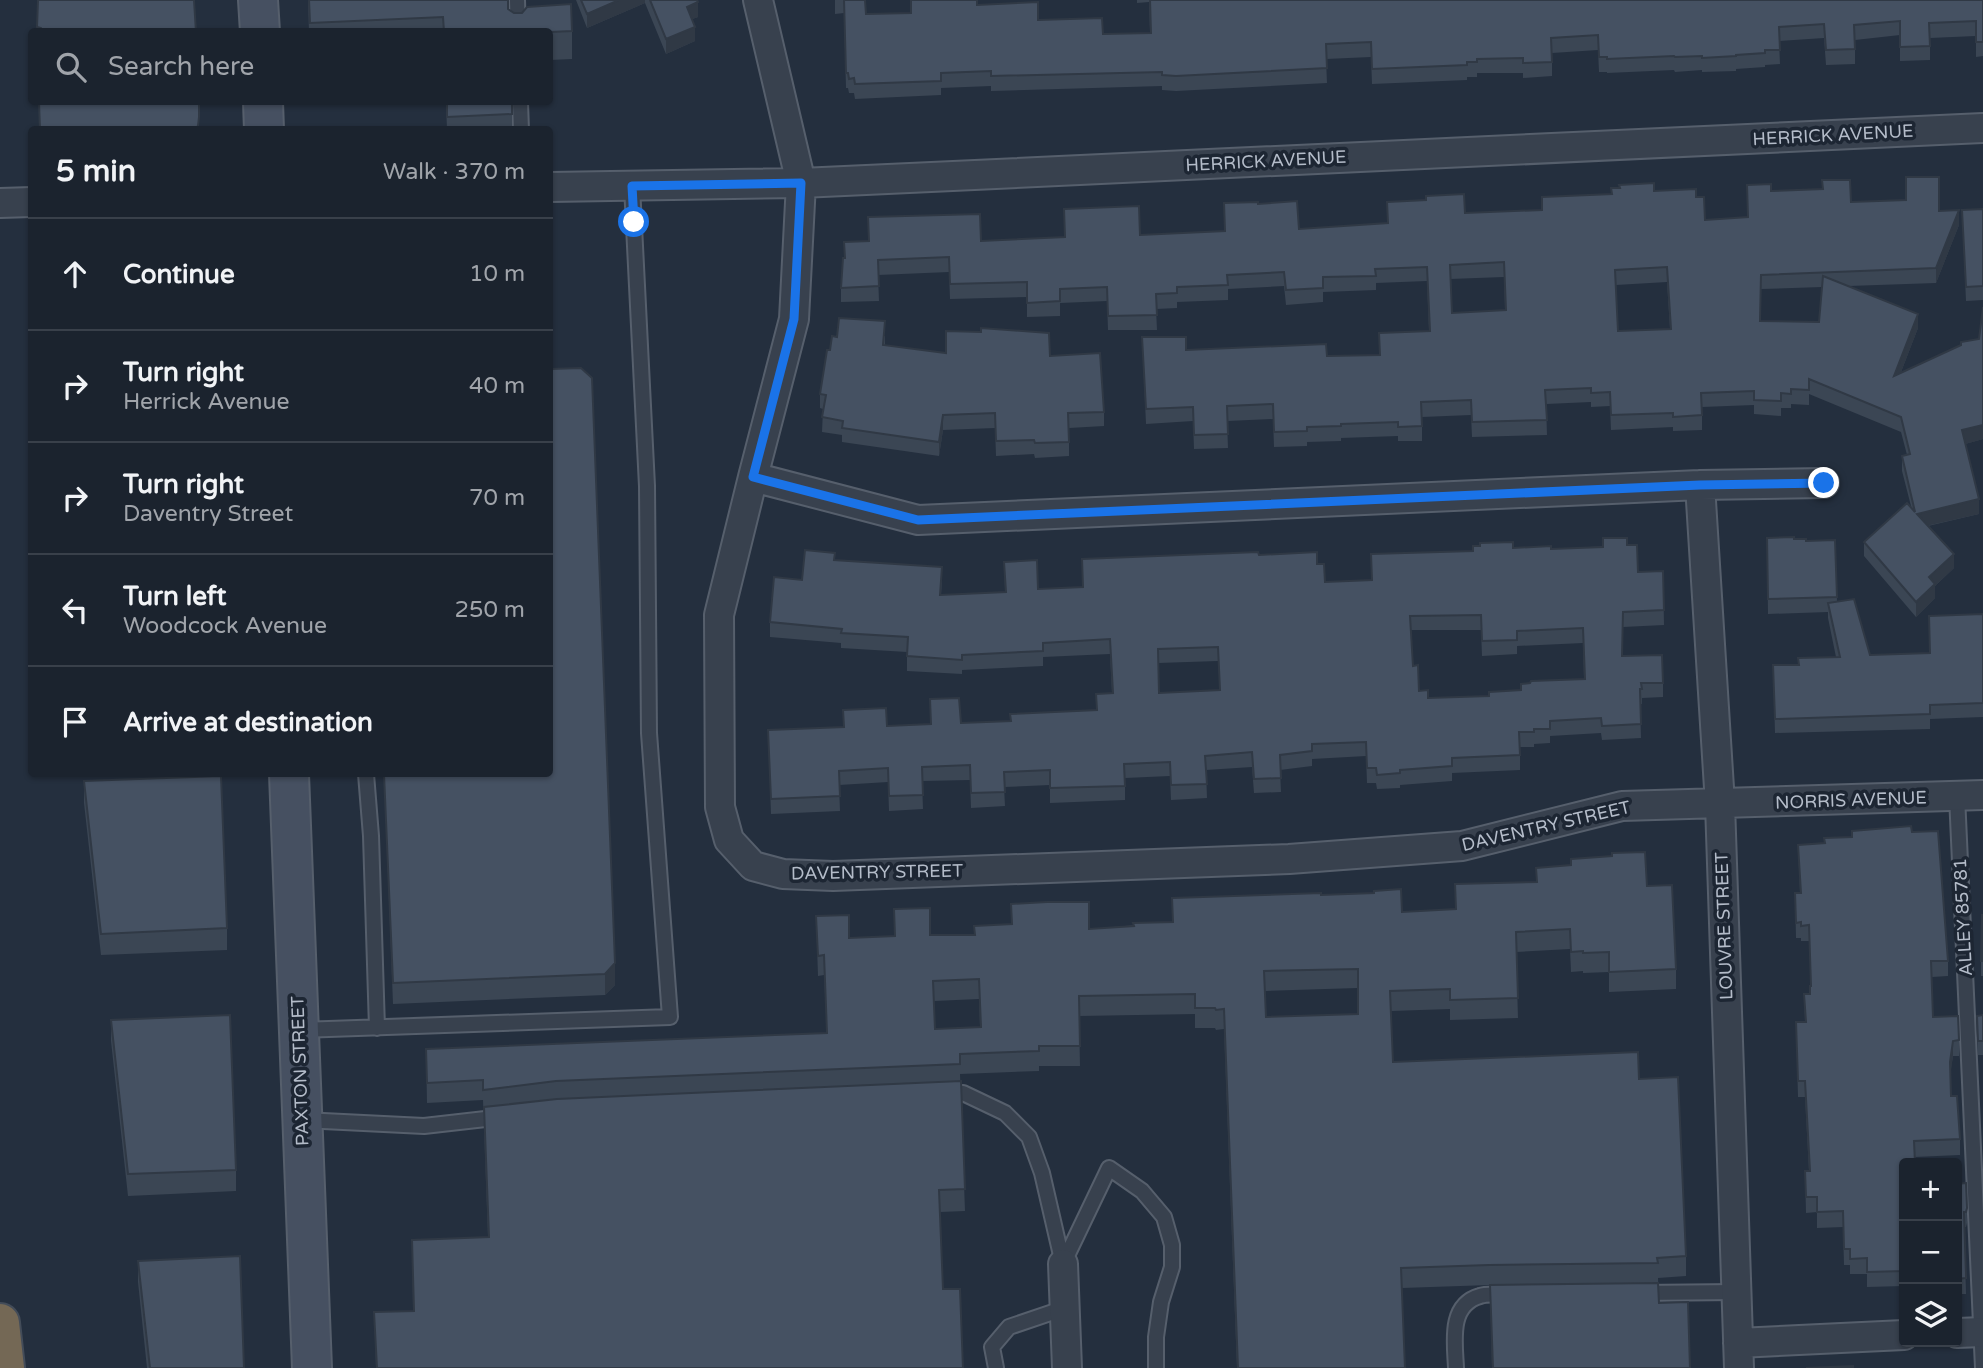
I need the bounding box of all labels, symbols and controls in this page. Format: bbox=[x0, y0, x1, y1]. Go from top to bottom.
search box bbox=[28, 28, 553, 105]
icon: search bbox=[52, 48, 90, 86]
text: Search here bbox=[108, 51, 254, 82]
street label: HERRICK AVENUE bbox=[1752, 120, 1914, 150]
street label: HERRICK AVENUE bbox=[1185, 146, 1347, 176]
text: 5 min bbox=[56, 153, 136, 190]
text: Walk · 370 m bbox=[383, 158, 525, 186]
route start bbox=[618, 206, 649, 237]
icon: ahead bbox=[56, 255, 94, 293]
text: Continue bbox=[123, 259, 235, 290]
text: 10 m bbox=[469, 260, 525, 288]
text: Turn right bbox=[123, 357, 244, 388]
icon: right bbox=[56, 367, 94, 405]
text: 40 m bbox=[469, 372, 525, 400]
text: Herrick Avenue bbox=[123, 388, 290, 416]
route end bbox=[1808, 467, 1839, 498]
text: Turn right bbox=[123, 469, 244, 500]
icon: right bbox=[56, 479, 94, 517]
text: 70 m bbox=[469, 484, 525, 512]
text: Daventry Street bbox=[123, 500, 293, 528]
text: Turn left bbox=[123, 581, 226, 612]
icon: left bbox=[56, 591, 94, 629]
text: 250 m bbox=[455, 596, 525, 624]
text: Woodcock Avenue bbox=[123, 612, 327, 640]
icon: arrive bbox=[56, 703, 94, 741]
text: Arrive at destination bbox=[123, 707, 373, 738]
street label: NORRIS AVENUE bbox=[1775, 786, 1927, 814]
street label: DAVENTRY STREET bbox=[1460, 796, 1633, 856]
street label: LOUVRE STREET bbox=[1710, 852, 1738, 1000]
street label: ALLEY 85781 bbox=[1949, 857, 1977, 977]
street label: DAVENTRY STREET bbox=[791, 859, 963, 885]
street label: PAXTON STREET bbox=[286, 996, 314, 1146]
map controls bbox=[1899, 1158, 1962, 1347]
button: + bbox=[1899, 1158, 1962, 1221]
button: − bbox=[1899, 1221, 1962, 1284]
button: layers bbox=[1899, 1284, 1962, 1347]

